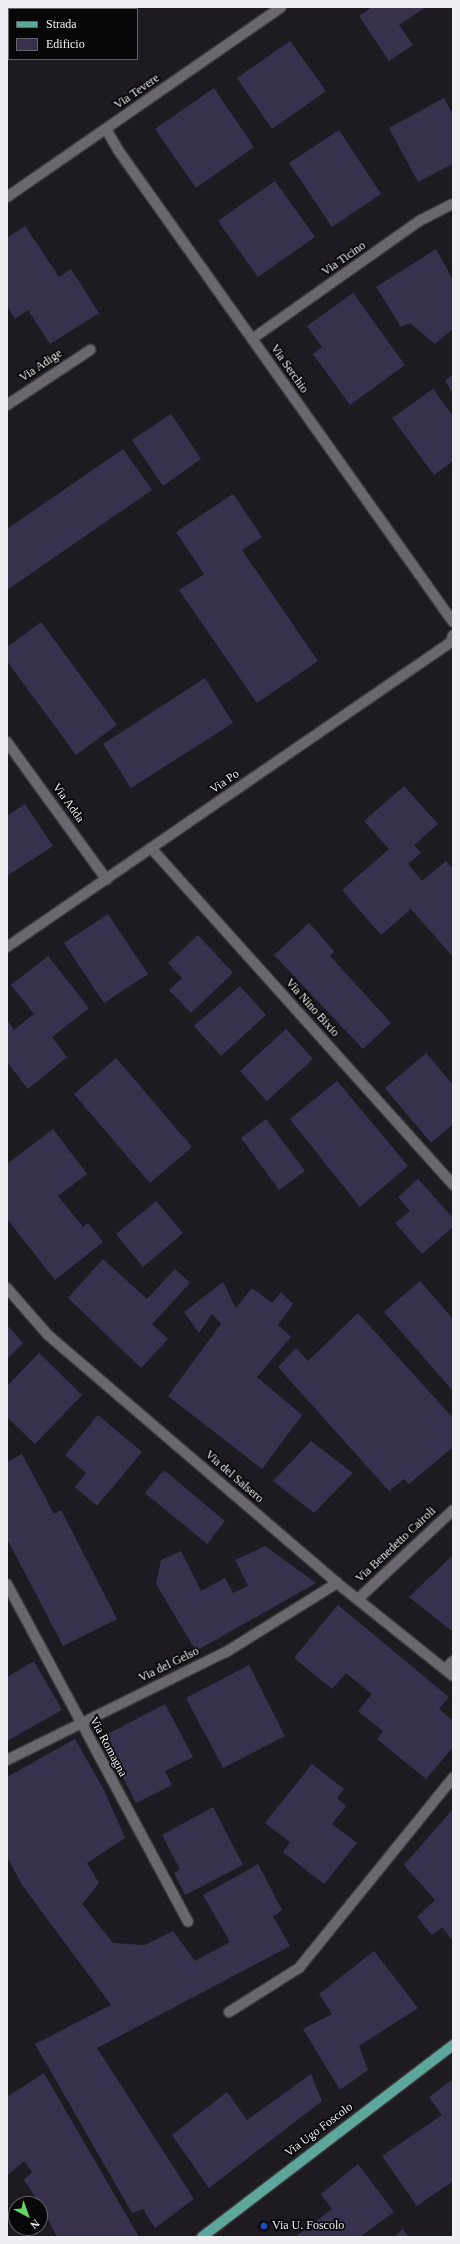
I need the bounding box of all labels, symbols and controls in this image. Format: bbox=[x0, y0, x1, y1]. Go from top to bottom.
legend bbox=[8, 8, 138, 60]
text: Strada bbox=[46, 17, 77, 31]
text: Edificio bbox=[46, 37, 85, 51]
street label: Via Tevere bbox=[112, 71, 162, 113]
street label: Via Ticino bbox=[319, 239, 369, 279]
street label: Via Serchio bbox=[267, 342, 311, 396]
street label: Via Adige bbox=[17, 346, 65, 386]
street label: Via Po bbox=[208, 767, 242, 797]
street label: Via Adda bbox=[49, 780, 87, 826]
street label: Via Nino Bixio bbox=[282, 976, 342, 1040]
street label: Via del Salsero bbox=[202, 1448, 266, 1506]
street label: Via Benedetto Cairoli bbox=[353, 1504, 439, 1586]
street label: Via del Gelso bbox=[137, 1644, 201, 1686]
street label: Via Romagna bbox=[86, 1715, 130, 1779]
street label: Via Ugo Foscolo bbox=[282, 2100, 356, 2160]
north arrow bbox=[8, 2196, 48, 2236]
text: N bbox=[28, 2217, 42, 2231]
place label: Via U. Foscolo bbox=[272, 2219, 344, 2233]
marker: Via U. Foscolo bbox=[259, 2221, 269, 2231]

